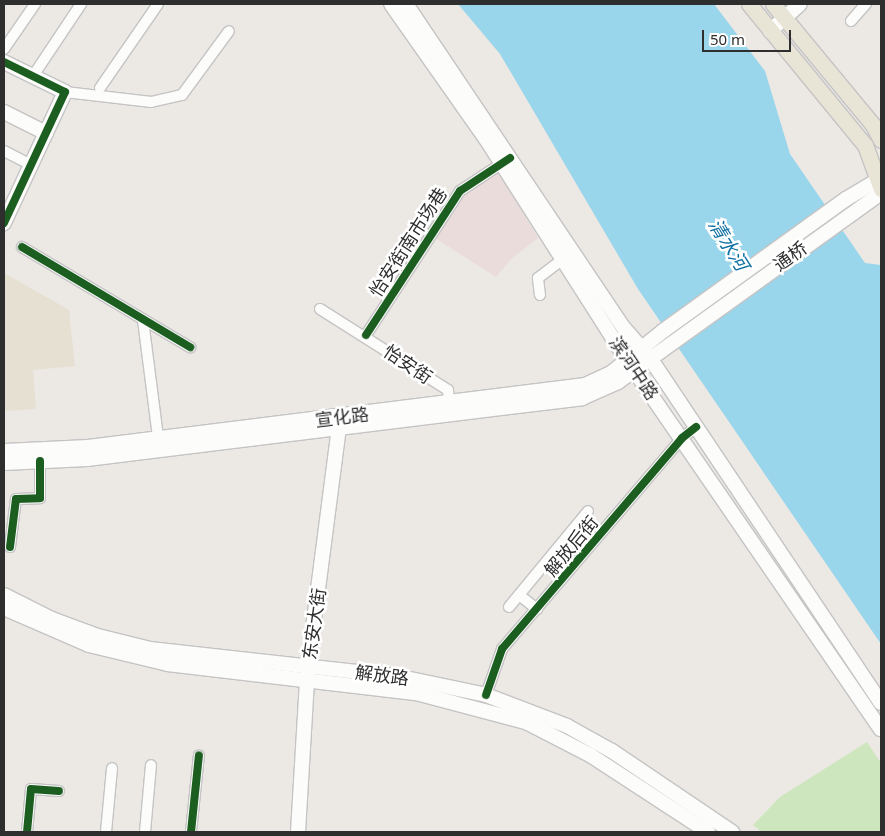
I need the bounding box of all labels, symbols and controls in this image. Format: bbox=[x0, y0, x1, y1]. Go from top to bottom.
scale bar bbox=[705, 20, 794, 52]
text: 50 m bbox=[710, 29, 745, 49]
street label: 怡安街南市场巷 bbox=[365, 183, 451, 301]
water label: 清水河 bbox=[703, 215, 753, 275]
street label: 通桥 bbox=[769, 237, 811, 275]
street label: 滨河中路 bbox=[605, 332, 663, 404]
street label: 怡安街 bbox=[380, 340, 436, 388]
street label: 宣化路 bbox=[314, 403, 370, 431]
street label: 解放后街 bbox=[540, 511, 602, 581]
street label: 东安大街 bbox=[298, 587, 330, 661]
street label: 解放路 bbox=[354, 661, 410, 689]

